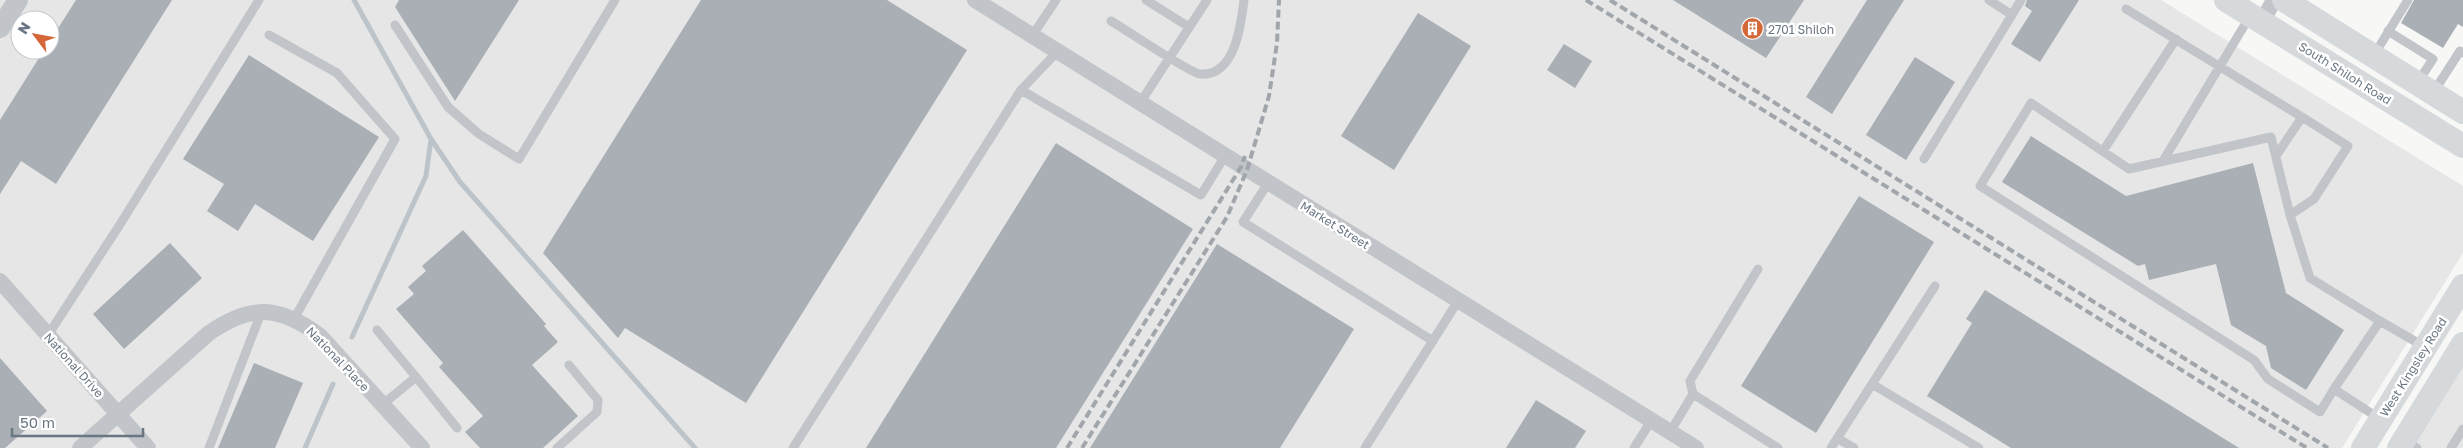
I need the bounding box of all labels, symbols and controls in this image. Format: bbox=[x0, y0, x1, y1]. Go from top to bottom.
north arrow bbox=[10, 10, 60, 60]
building icon: 2701 Shiloh bbox=[1740, 17, 1764, 41]
text: N bbox=[14, 19, 34, 37]
place label: 2701 Shiloh bbox=[1768, 22, 1834, 37]
street label: South Shiloh Road bbox=[2296, 38, 2394, 108]
street label: Market Street bbox=[1298, 198, 1372, 252]
street label: West Kingsley Road bbox=[2376, 315, 2450, 419]
street label: National Place bbox=[303, 324, 373, 394]
street label: National Drive bbox=[41, 330, 107, 400]
scale bar bbox=[12, 406, 144, 438]
text: 50 m bbox=[20, 413, 55, 431]

